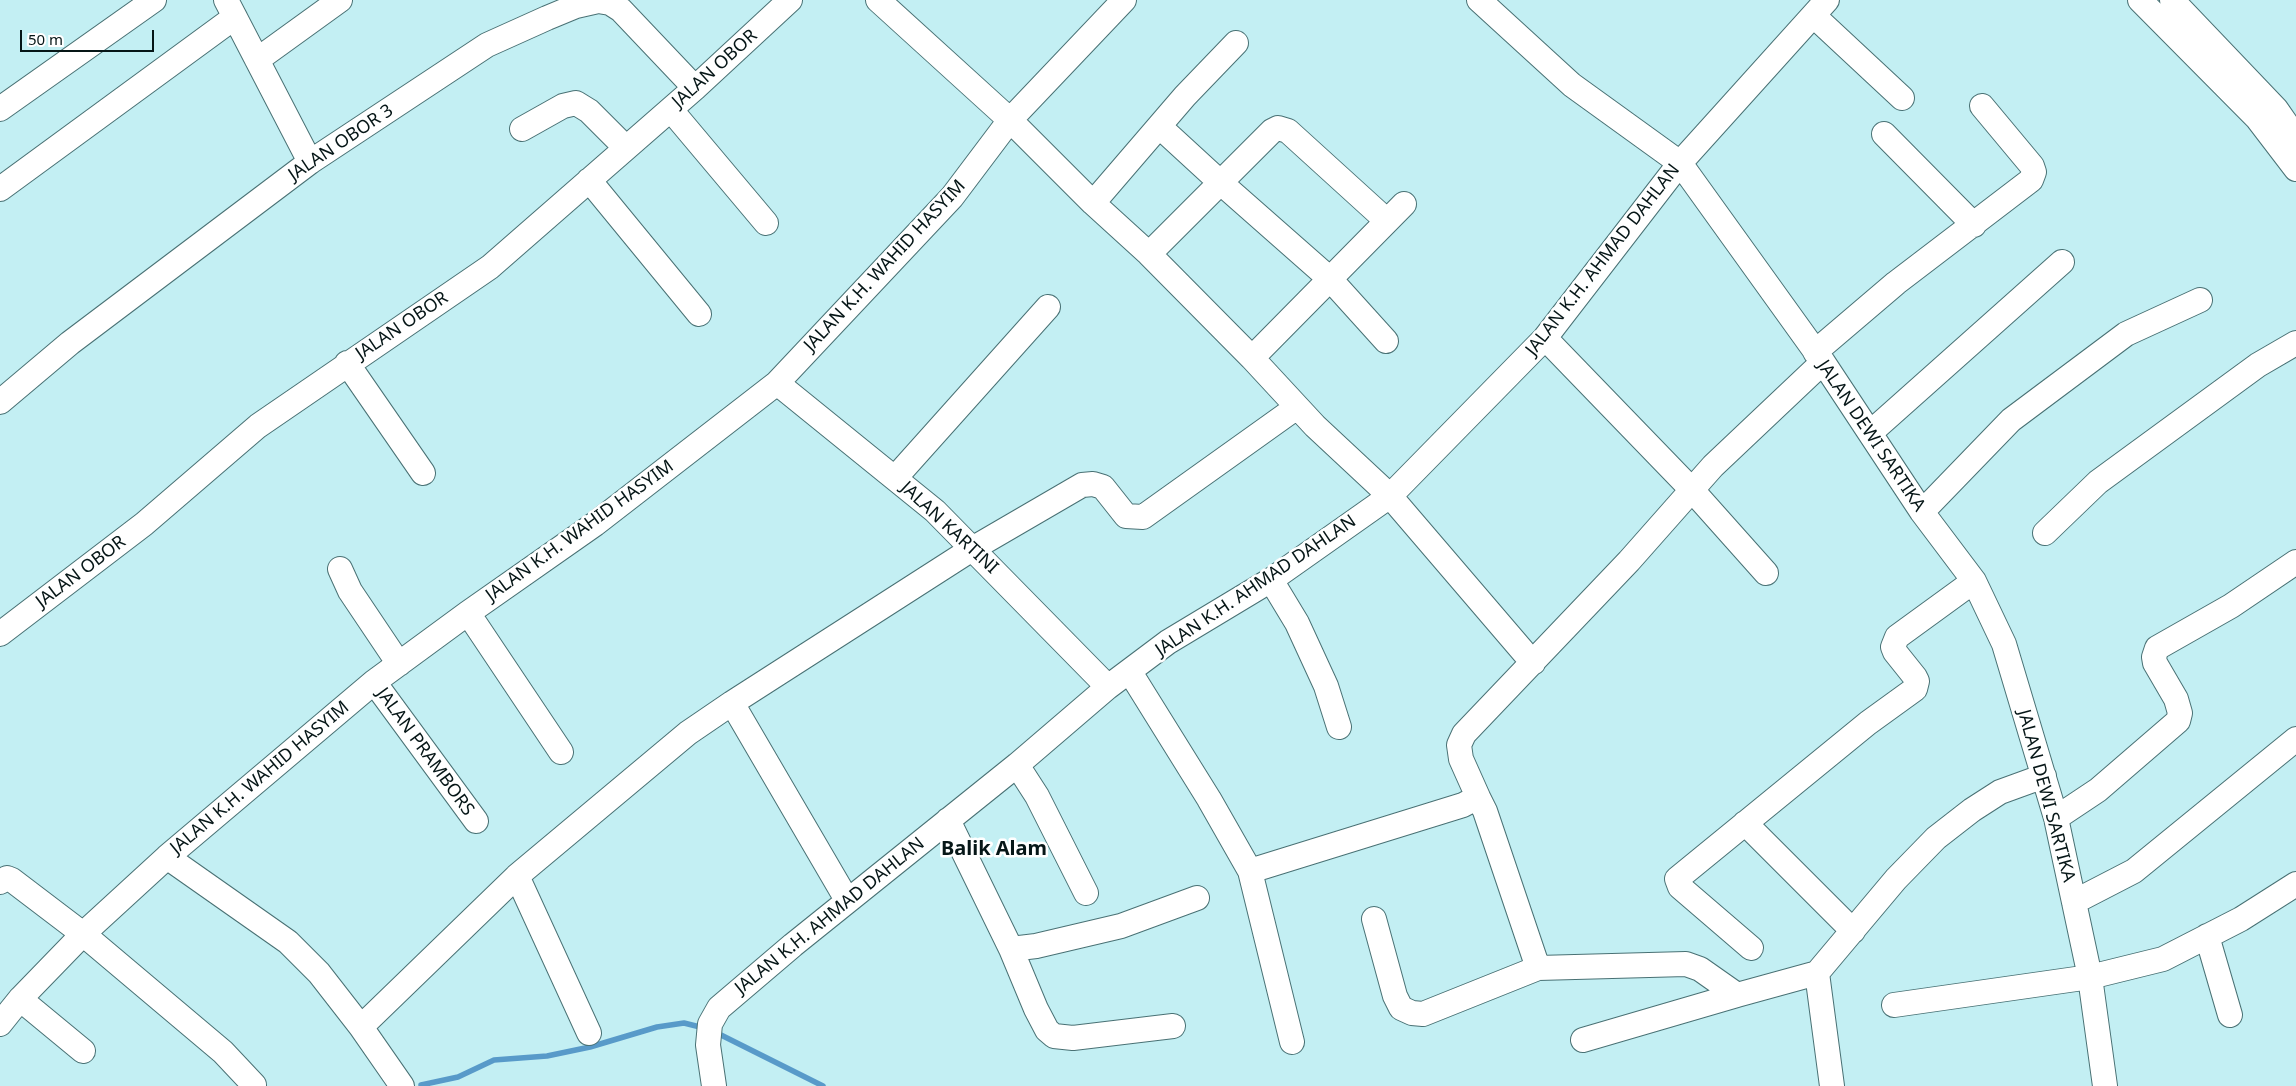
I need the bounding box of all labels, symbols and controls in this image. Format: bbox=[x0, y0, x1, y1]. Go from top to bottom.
scale bar bbox=[22, 20, 156, 52]
street label: JALAN OBOR bbox=[668, 25, 762, 113]
text: 50 m bbox=[28, 29, 63, 49]
street label: JALAN OBOR 3 bbox=[285, 100, 397, 186]
street label: JALAN K.H. AHMAD DAHLAN bbox=[1521, 160, 1685, 360]
street label: JALAN K.H. WAHID HASYIM bbox=[800, 176, 970, 356]
street label: JALAN OBOR bbox=[352, 287, 452, 365]
street label: JALAN DEWI SARTIKA bbox=[1812, 356, 1930, 516]
street label: JALAN K.H. WAHID HASYIM bbox=[482, 456, 678, 606]
street label: JALAN KARTINI bbox=[896, 477, 1002, 579]
street label: JALAN K.H. AHMAD DAHLAN bbox=[1152, 511, 1360, 661]
street label: JALAN OBOR bbox=[32, 531, 130, 613]
street label: JALAN PRAMBORS bbox=[371, 684, 479, 820]
street label: JALAN K.H. WAHID HASYIM bbox=[166, 697, 354, 859]
street label: JALAN DEWI SARTIKA bbox=[2013, 707, 2079, 885]
street label: JALAN K.H. AHMAD DAHLAN bbox=[731, 833, 929, 999]
district label: Balik Alam bbox=[941, 837, 1047, 861]

